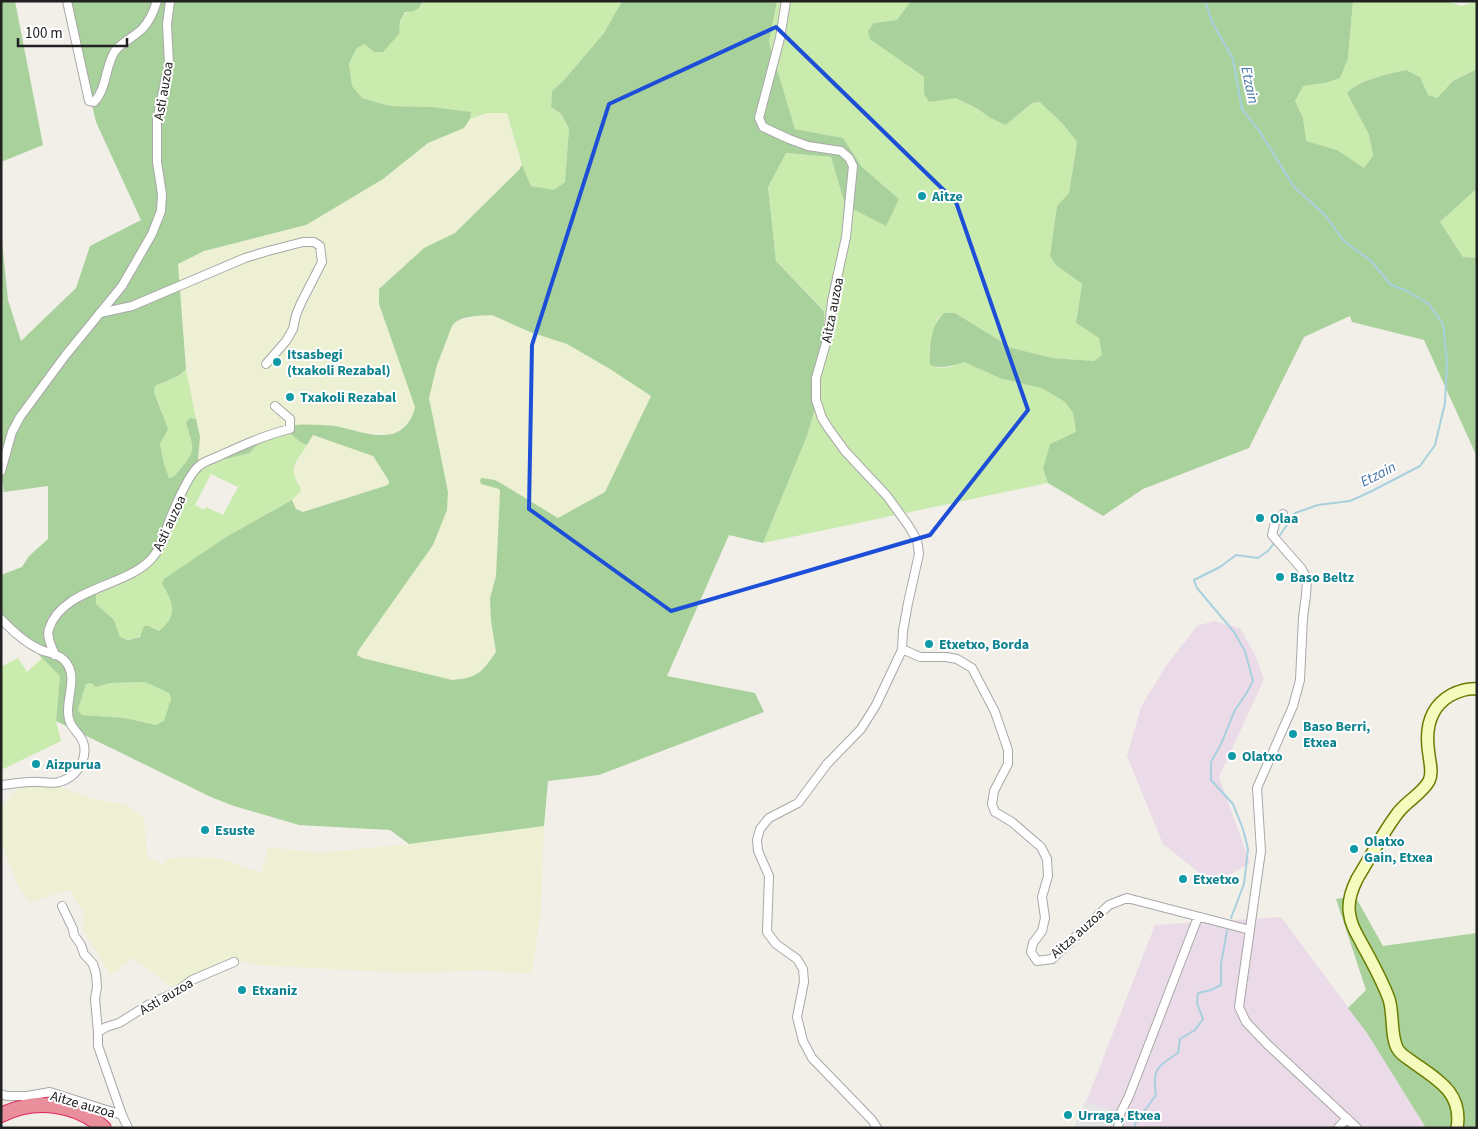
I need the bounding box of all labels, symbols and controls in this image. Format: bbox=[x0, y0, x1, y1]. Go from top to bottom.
scale bar bbox=[18, 15, 126, 47]
text: 100 m bbox=[25, 23, 63, 44]
street label: Asti auzoa bbox=[149, 60, 179, 122]
water label: Etzain bbox=[1235, 64, 1264, 106]
place label: Aitze bbox=[931, 187, 963, 207]
marker: Aitze bbox=[916, 190, 928, 202]
street label: Aitza auzoa bbox=[817, 276, 849, 345]
place label: Itsasbegi (txakoli Rezabal) bbox=[287, 345, 390, 381]
marker: Itsasbegi (txakoli Rezabal) bbox=[271, 356, 283, 368]
place label: Txakoli Rezabal bbox=[300, 388, 396, 408]
marker: Txakoli Rezabal bbox=[284, 391, 296, 403]
water label: Etzain bbox=[1357, 456, 1400, 492]
street label: Asti auzoa bbox=[148, 492, 192, 555]
place label: Olaa bbox=[1270, 509, 1298, 529]
marker: Olaa bbox=[1254, 512, 1266, 524]
place label: Baso Beltz bbox=[1290, 568, 1355, 588]
marker: Baso Beltz bbox=[1274, 571, 1286, 583]
place label: Etxetxo, Borda bbox=[939, 635, 1029, 655]
marker: Etxetxo, Borda bbox=[923, 638, 935, 650]
place label: Baso Berri, Etxea bbox=[1303, 717, 1371, 753]
marker: Baso Berri, Etxea bbox=[1287, 728, 1299, 740]
place label: Olatxo bbox=[1242, 747, 1283, 767]
marker: Olatxo bbox=[1226, 750, 1238, 762]
place label: Aizpurua bbox=[45, 755, 101, 775]
marker: Aizpurua bbox=[30, 758, 42, 770]
place label: Esuste bbox=[215, 821, 255, 841]
marker: Esuste bbox=[199, 824, 211, 836]
place label: Olatxo Gain, Etxea bbox=[1364, 832, 1433, 868]
marker: Olatxo Gain, Etxea bbox=[1348, 843, 1360, 855]
place label: Etxetxo bbox=[1193, 870, 1239, 890]
marker: Etxetxo bbox=[1177, 873, 1189, 885]
street label: Aitza auzoa bbox=[1046, 904, 1109, 963]
street label: Asti auzoa bbox=[136, 973, 197, 1020]
place label: Etxaniz bbox=[252, 981, 298, 1001]
marker: Etxaniz bbox=[236, 984, 248, 996]
street label: Aitze auzoa bbox=[48, 1086, 117, 1124]
place label: Urraga, Etxea bbox=[1078, 1106, 1161, 1126]
marker: Urraga, Etxea bbox=[1062, 1109, 1074, 1121]

